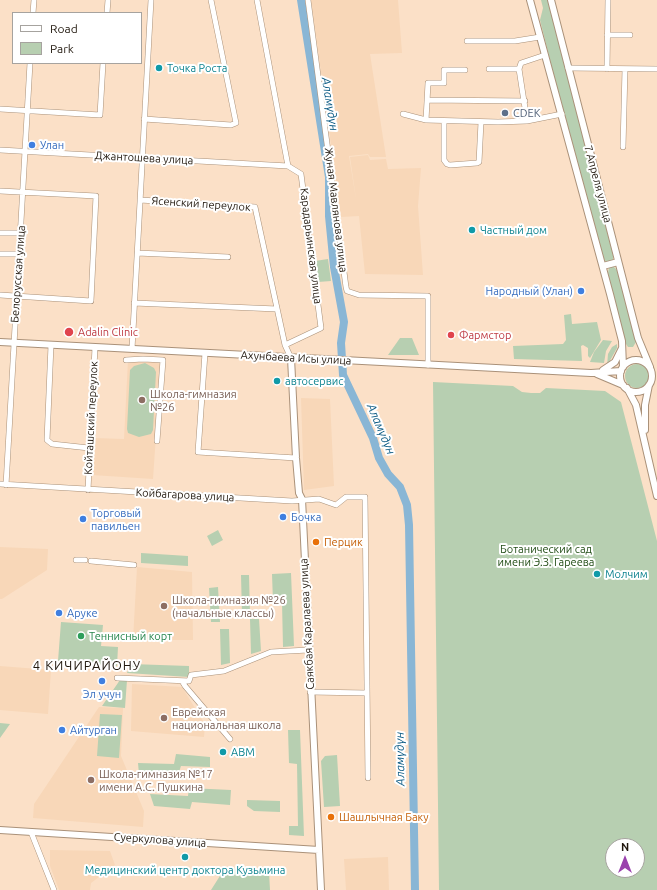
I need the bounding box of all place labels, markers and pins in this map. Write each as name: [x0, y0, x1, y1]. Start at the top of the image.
place label: Точка Роста: [167, 61, 227, 75]
marker: Точка Роста: [154, 63, 164, 73]
place label: CDEK: [513, 106, 540, 120]
marker: CDEK: [500, 108, 510, 118]
place label: Улан: [40, 138, 64, 152]
marker: Улан: [27, 140, 37, 150]
place label: Частный дом: [480, 223, 547, 237]
marker: Частный дом: [467, 225, 477, 235]
place label: Народный (Улан): [486, 284, 573, 298]
marker: Народный (Улан): [576, 286, 586, 296]
place label: Adalin Clinic: [78, 325, 138, 339]
marker: Adalin Clinic: [63, 326, 75, 338]
place label: Фармстор: [459, 328, 511, 342]
marker: Фармстор: [446, 330, 456, 340]
place label: автосервис: [285, 374, 343, 388]
marker: автосервис: [272, 376, 282, 386]
place label: Школа-гимназия №26: [150, 387, 237, 413]
marker: Школа-гимназия №26: [137, 395, 147, 405]
place label: Торговый павильен: [91, 506, 141, 532]
place label: Бочка: [291, 510, 321, 524]
marker: Бочка: [278, 512, 288, 522]
marker: Торговый павильен: [78, 514, 88, 524]
place label: Перцик: [324, 535, 363, 549]
marker: Перцик: [311, 537, 321, 547]
place label: Молчим: [605, 567, 648, 581]
marker: Молчим: [592, 569, 602, 579]
place label: Школа-гимназия №26 (начальные классы): [172, 593, 286, 619]
marker: Школа-гимназия №26 (начальные классы): [159, 601, 169, 611]
place label: Аруке: [67, 606, 97, 620]
marker: Аруке: [54, 608, 64, 618]
place label: Теннисный корт: [89, 629, 172, 643]
marker: Теннисный корт: [76, 631, 86, 641]
marker: Эл учун: [97, 676, 107, 686]
place label: Эл учун: [83, 687, 121, 701]
place label: Еврейская национальная школа: [172, 705, 281, 731]
marker: Еврейская национальная школа: [159, 713, 169, 723]
place label: Айтурган: [70, 723, 117, 737]
marker: Айтурган: [57, 725, 67, 735]
place label: ABM: [231, 745, 255, 759]
marker: ABM: [218, 747, 228, 757]
place label: Школа-гимназия №17 имени А.С. Пушкина: [99, 767, 213, 793]
marker: Школа-гимназия №17 имени А.С. Пушкина: [86, 775, 96, 785]
place label: Шашлычная Баку: [339, 810, 429, 824]
marker: Шашлычная Баку: [326, 812, 336, 822]
marker: Медицинский центр доктора Кузьмина: [180, 852, 190, 862]
place label: Медицинский центр доктора Кузьмина: [85, 863, 285, 877]

